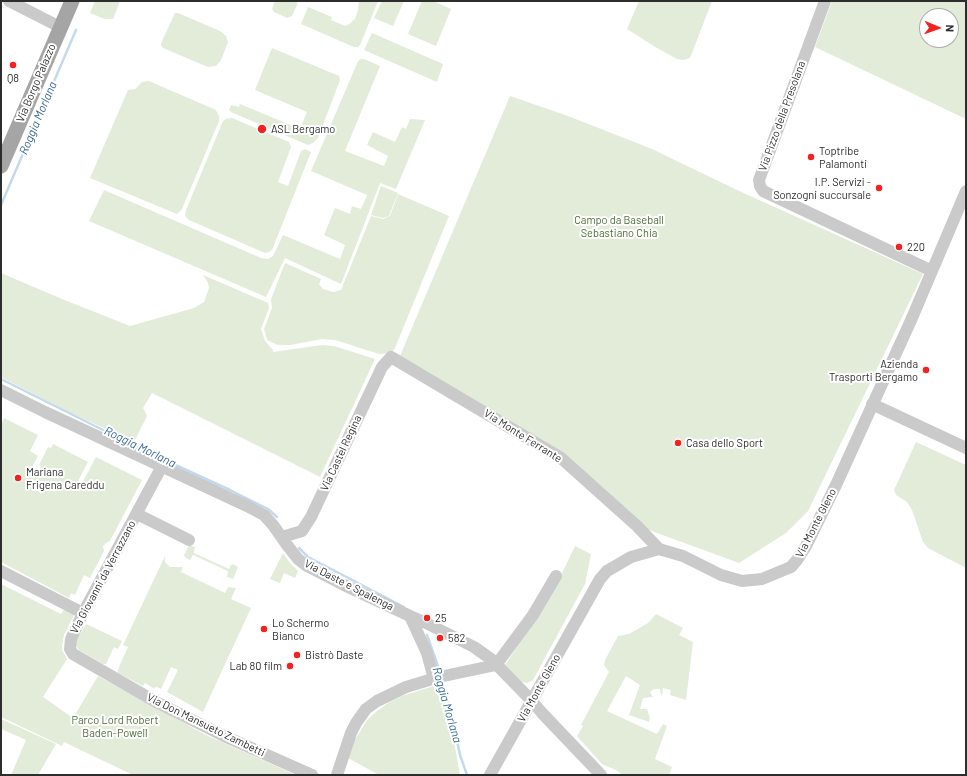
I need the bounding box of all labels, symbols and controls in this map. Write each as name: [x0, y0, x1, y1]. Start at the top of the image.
north arrow: [919, 8, 959, 48]
text: N: [944, 25, 957, 32]
street label: Via Borgo Palazzo: [14, 42, 58, 124]
street label: Via Pizzo della Presolana: [756, 59, 808, 173]
marker: Q8: [8, 60, 18, 70]
place label: Q8: [7, 71, 19, 85]
water label: Roggia Morlana: [16, 79, 60, 157]
place label: ASL Bergamo: [271, 122, 335, 136]
marker: ASL Bergamo: [256, 123, 268, 135]
place label: Toptribe Palamonti: [819, 144, 867, 170]
marker: Toptribe Palamonti: [806, 152, 816, 162]
place label: I.P. Servizi - Sonzogni succursale: [773, 175, 871, 201]
marker: I.P. Servizi - Sonzogni succursale: [874, 183, 884, 193]
park label: Campo da Baseball Sebastiano Chia: [574, 213, 664, 239]
place label: 220: [907, 240, 925, 254]
marker: 220: [894, 242, 904, 252]
place label: Azienda Trasporti Bergamo: [829, 357, 918, 383]
marker: Azienda Trasporti Bergamo: [921, 365, 931, 375]
street label: Via Monte Ferrante: [481, 407, 565, 465]
street label: Via Castel Regina: [318, 413, 364, 493]
water label: Roggia Morlana: [102, 423, 178, 471]
place label: Casa dello Sport: [686, 436, 763, 450]
marker: Casa dello Sport: [673, 438, 683, 448]
place label: Mariana Frigena Careddu: [26, 465, 104, 491]
marker: Mariana Frigena Careddu: [13, 473, 23, 483]
street label: Via Monte Gleno: [793, 486, 839, 560]
street label: Via Giovanni da Verrazzano: [67, 518, 139, 636]
street label: Via Daste e Spalenga: [302, 557, 396, 613]
place label: 25: [435, 611, 447, 625]
marker: 25: [422, 613, 432, 623]
place label: Lo Schermo Bianco: [272, 616, 329, 642]
marker: Lo Schermo Bianco: [259, 624, 269, 634]
place label: 582: [448, 631, 465, 645]
marker: 582: [435, 633, 445, 643]
place label: Bistrò Daste: [305, 648, 363, 662]
marker: Bistrò Daste: [292, 650, 302, 660]
street label: Via Monte Gleno: [515, 652, 563, 724]
place label: Lab 80 film: [229, 659, 282, 673]
marker: Lab 80 film: [285, 661, 295, 671]
water label: Roggia Morlana: [429, 665, 465, 745]
street label: Via Don Mansueto Zambetti: [145, 691, 267, 759]
park label: Parco Lord Robert Baden-Powell: [72, 713, 158, 739]

